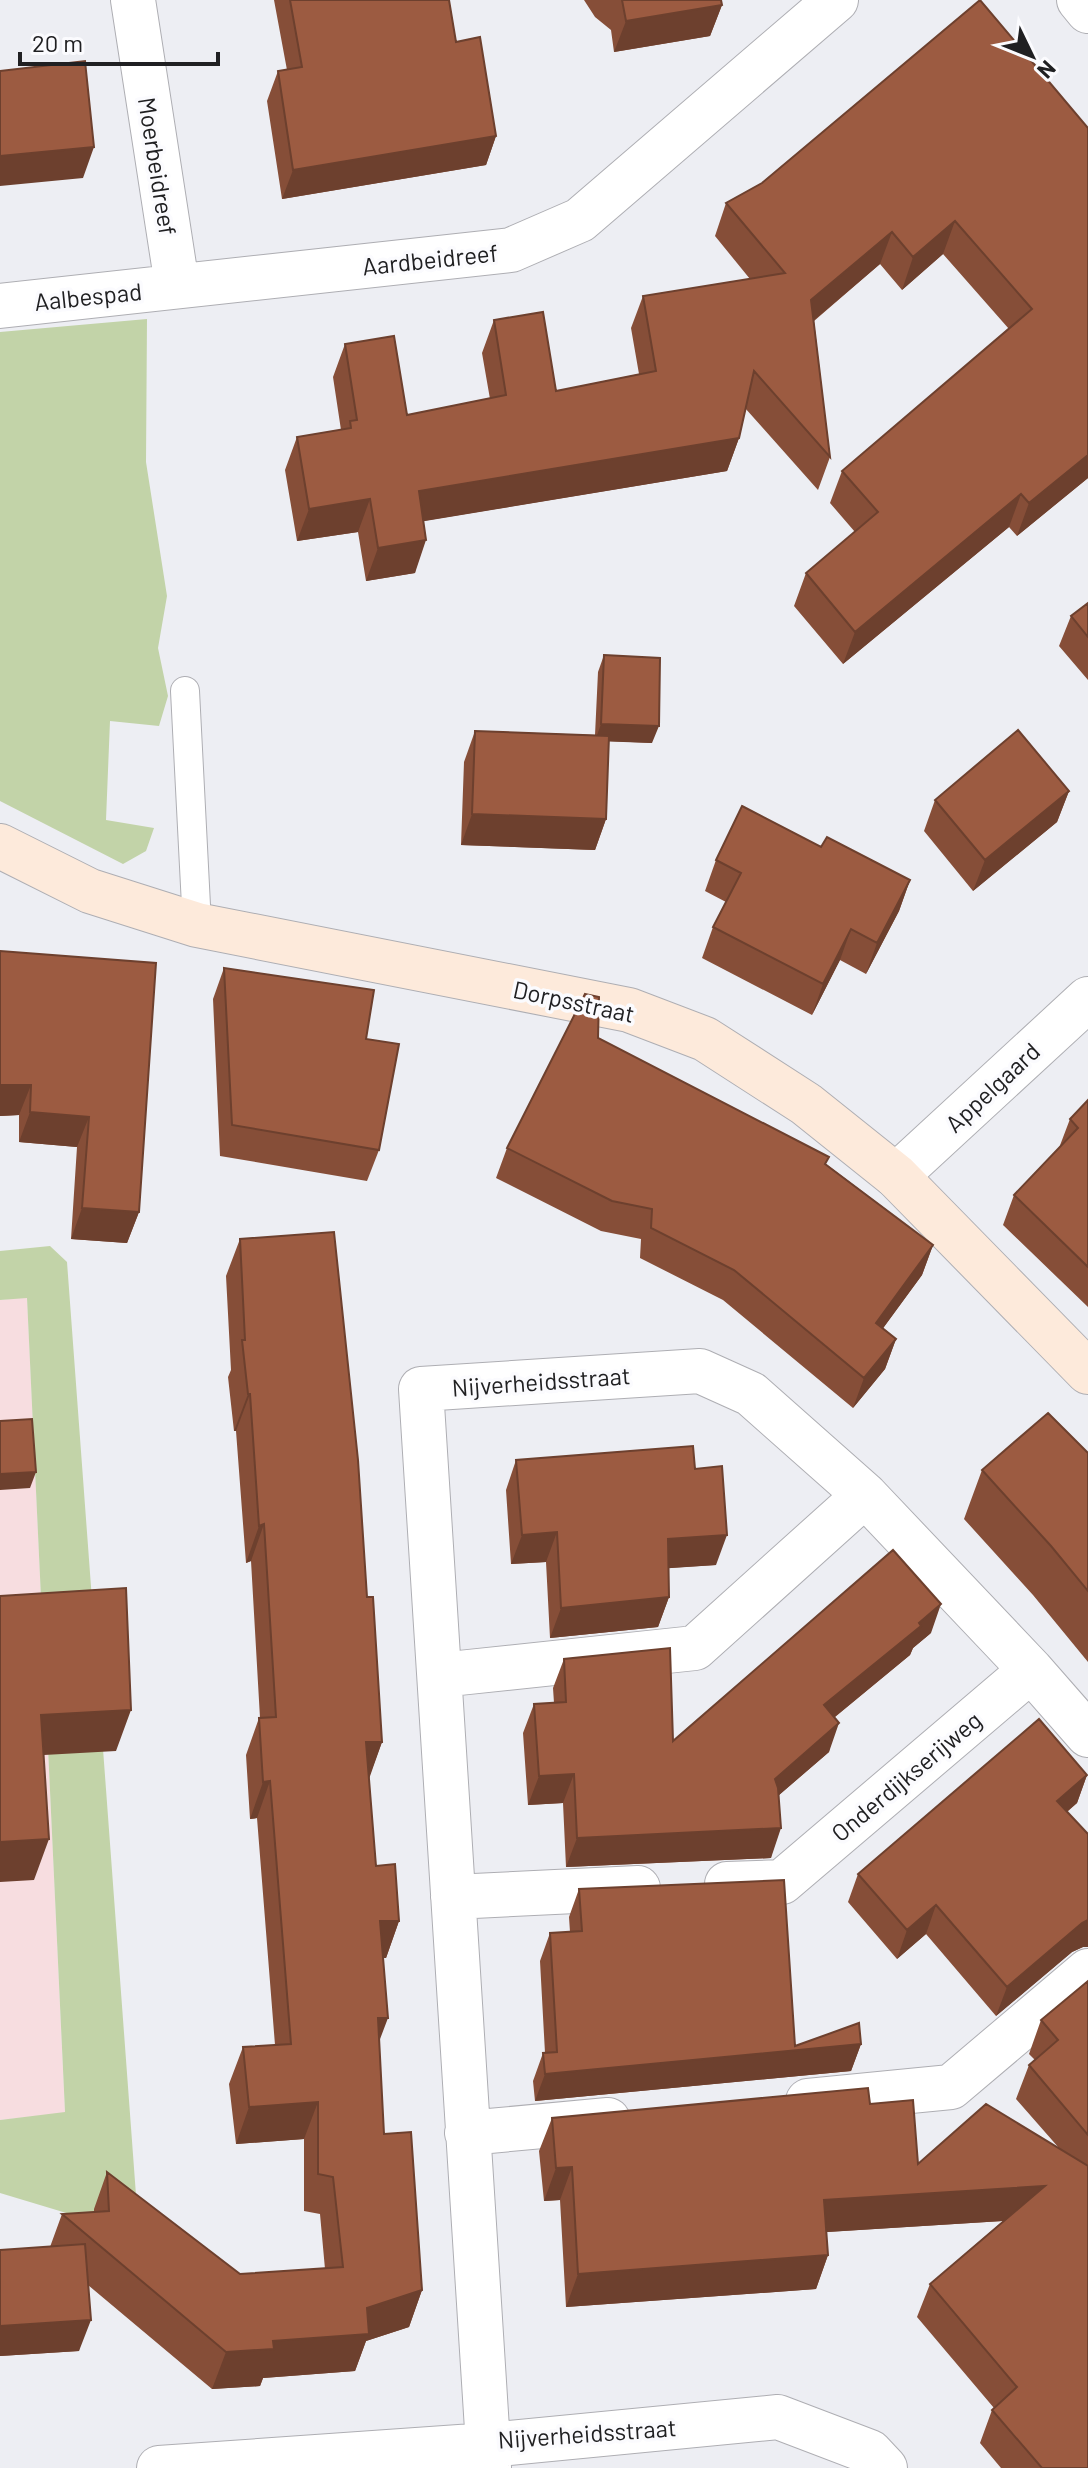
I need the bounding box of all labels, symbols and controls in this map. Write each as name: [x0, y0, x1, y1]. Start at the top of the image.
scale bar: [20, 16, 218, 66]
north arrow: [992, 16, 1072, 96]
text: 20 m: [32, 28, 83, 57]
text: N: [1033, 56, 1062, 85]
street label: Moerbeidreef: [133, 95, 183, 237]
street label: Aardbeidreef: [361, 237, 499, 281]
street label: Aalbespad: [33, 276, 143, 316]
street label: Dorpsstraat: [511, 974, 637, 1028]
street label: Appelgaard: [939, 1036, 1045, 1138]
street label: Nijverheidsstraat: [451, 1360, 631, 1402]
street label: Onderdijkserijweg: [825, 1705, 987, 1847]
street label: Nijverheidsstraat: [497, 2412, 677, 2454]

